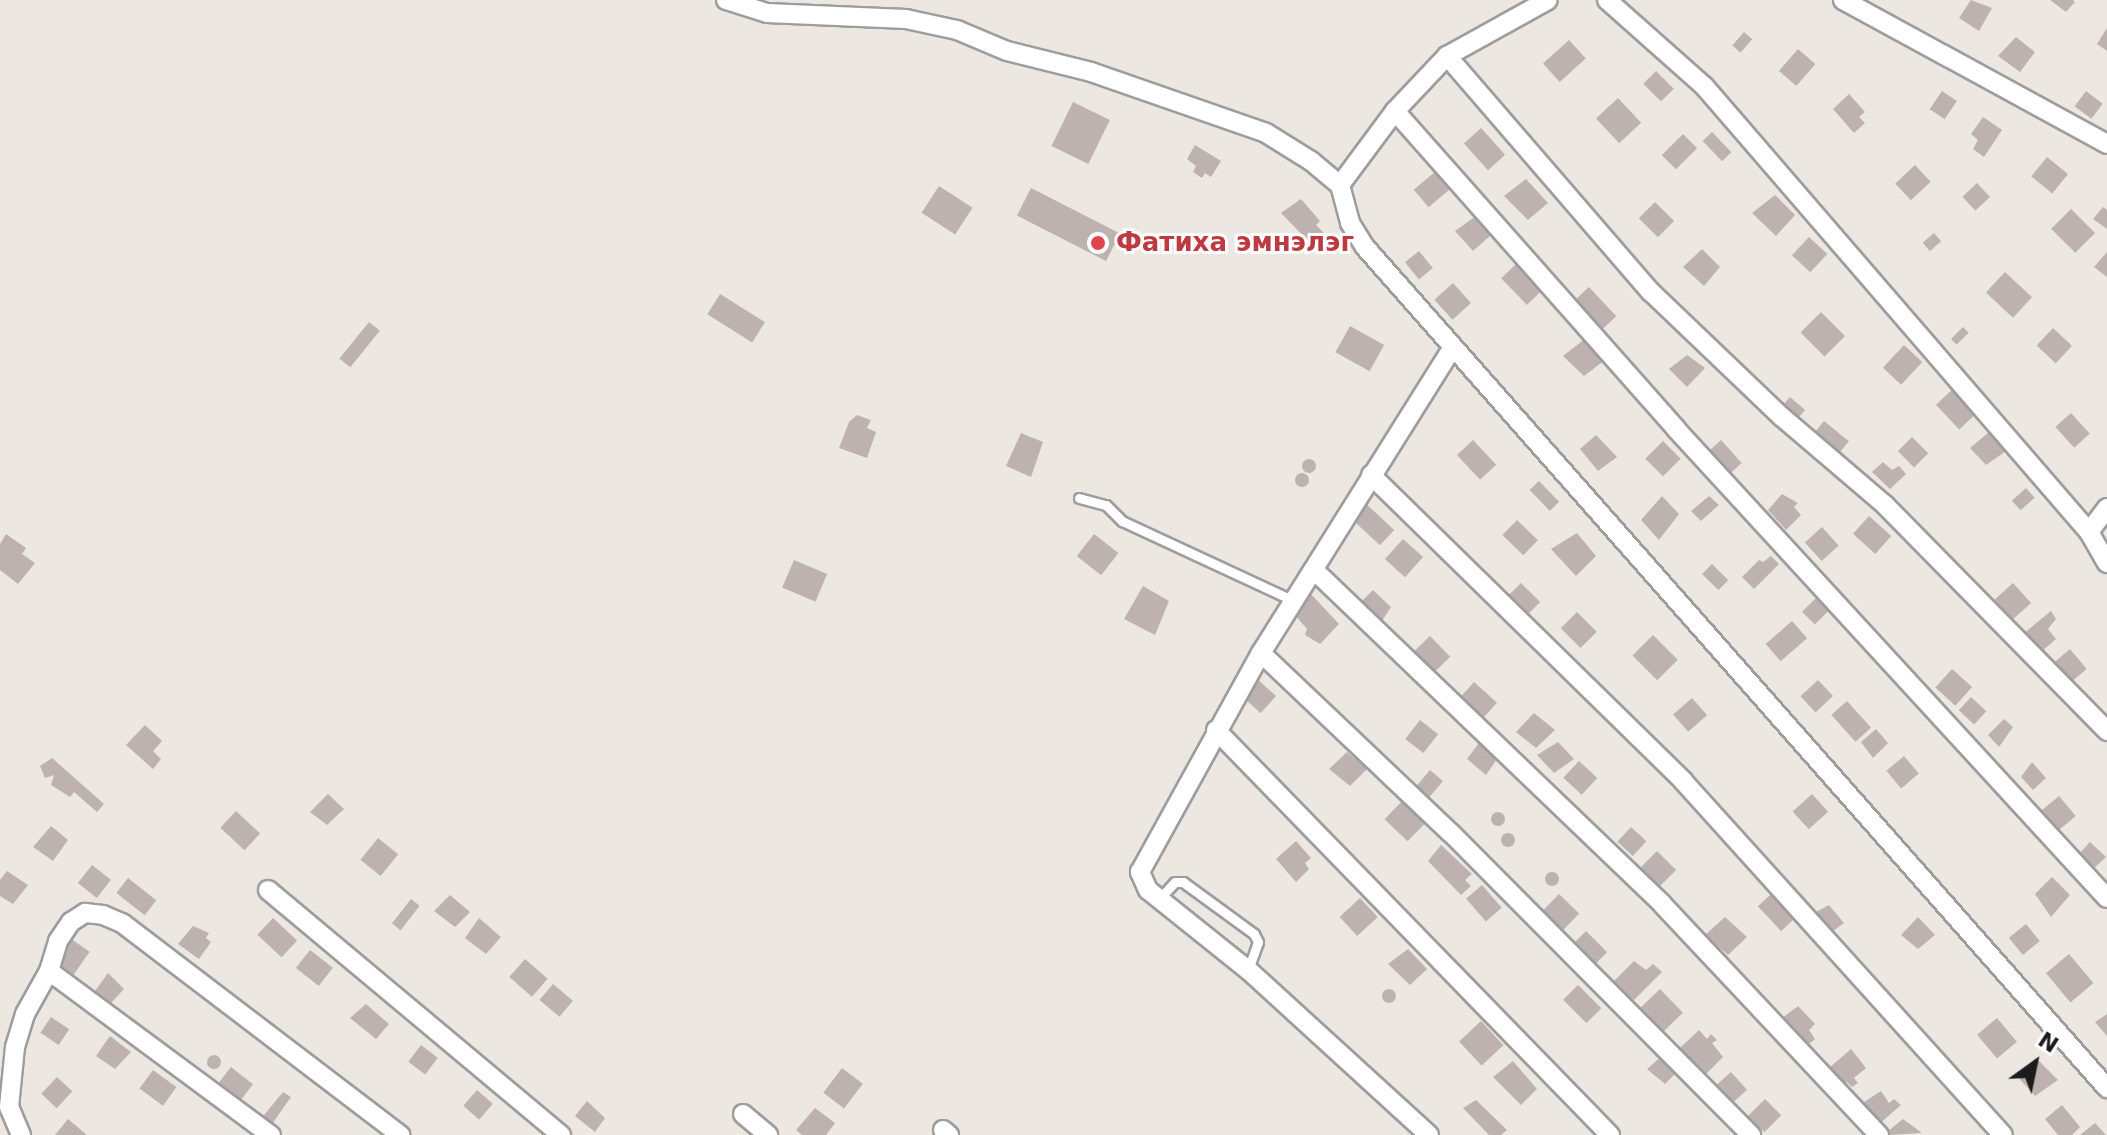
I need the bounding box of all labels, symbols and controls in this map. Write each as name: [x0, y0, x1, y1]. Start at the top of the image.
place label: Фатиха эмнэлэг: [1116, 227, 1354, 259]
marker: Фатиха эмнэлэг: [1087, 232, 1109, 254]
north arrow: [1995, 1023, 2075, 1103]
text: N: [2034, 1027, 2063, 1058]

